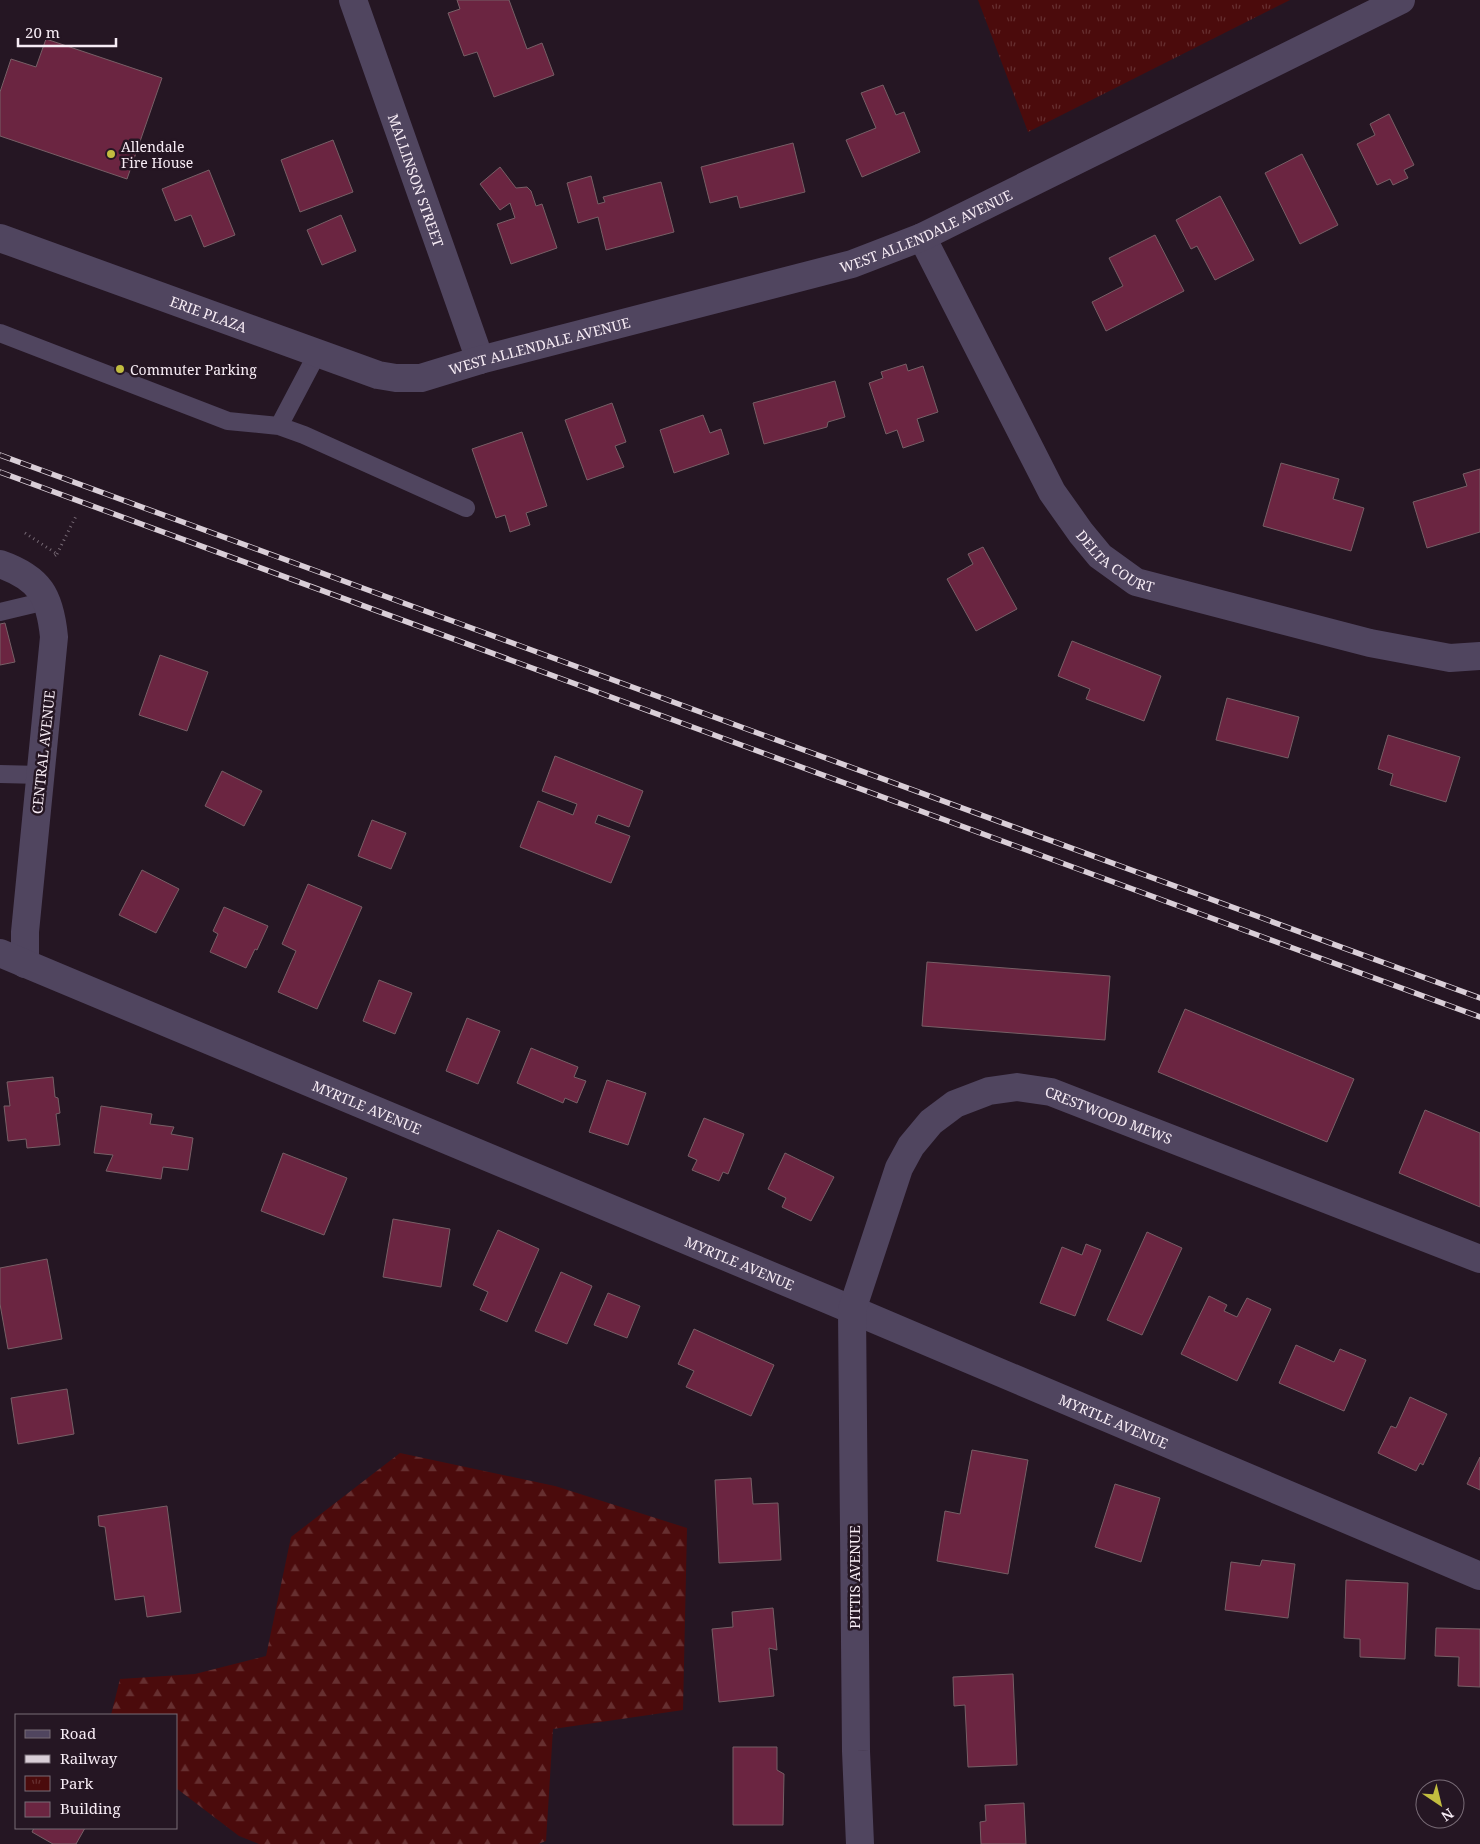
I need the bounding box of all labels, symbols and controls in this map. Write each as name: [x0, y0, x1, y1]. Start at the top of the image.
scale bar: [18, 15, 115, 47]
text: 20 m: [25, 22, 60, 42]
street label: MALLINSON STREET: [384, 111, 449, 250]
place label: Allendale Fire House: [121, 137, 193, 172]
marker: Allendale Fire House: [105, 148, 117, 160]
street label: WEST ALLENDALE AVENUE: [837, 184, 1015, 276]
street label: ERIE PLAZA: [168, 291, 250, 336]
street label: WEST ALLENDALE AVENUE: [446, 312, 632, 379]
place label: Commuter Parking: [130, 360, 257, 379]
marker: Commuter Parking: [114, 363, 126, 375]
street label: DELTA COURT: [1073, 526, 1157, 596]
street label: CENTRAL AVENUE: [27, 689, 59, 815]
street label: MYRTLE AVENUE: [310, 1075, 425, 1138]
street label: CRESTWOOD MEWS: [1044, 1082, 1175, 1148]
street label: MYRTLE AVENUE: [682, 1231, 798, 1294]
street label: MYRTLE AVENUE: [1056, 1389, 1172, 1452]
street label: PITTIS AVENUE: [845, 1525, 864, 1629]
legend: [15, 1714, 178, 1829]
text: Road: [60, 1723, 96, 1743]
text: Railway: [60, 1748, 118, 1768]
text: Park: [60, 1773, 94, 1793]
north arrow: [1415, 1779, 1465, 1829]
text: Building: [60, 1798, 121, 1818]
text: N: [1438, 1804, 1458, 1826]

